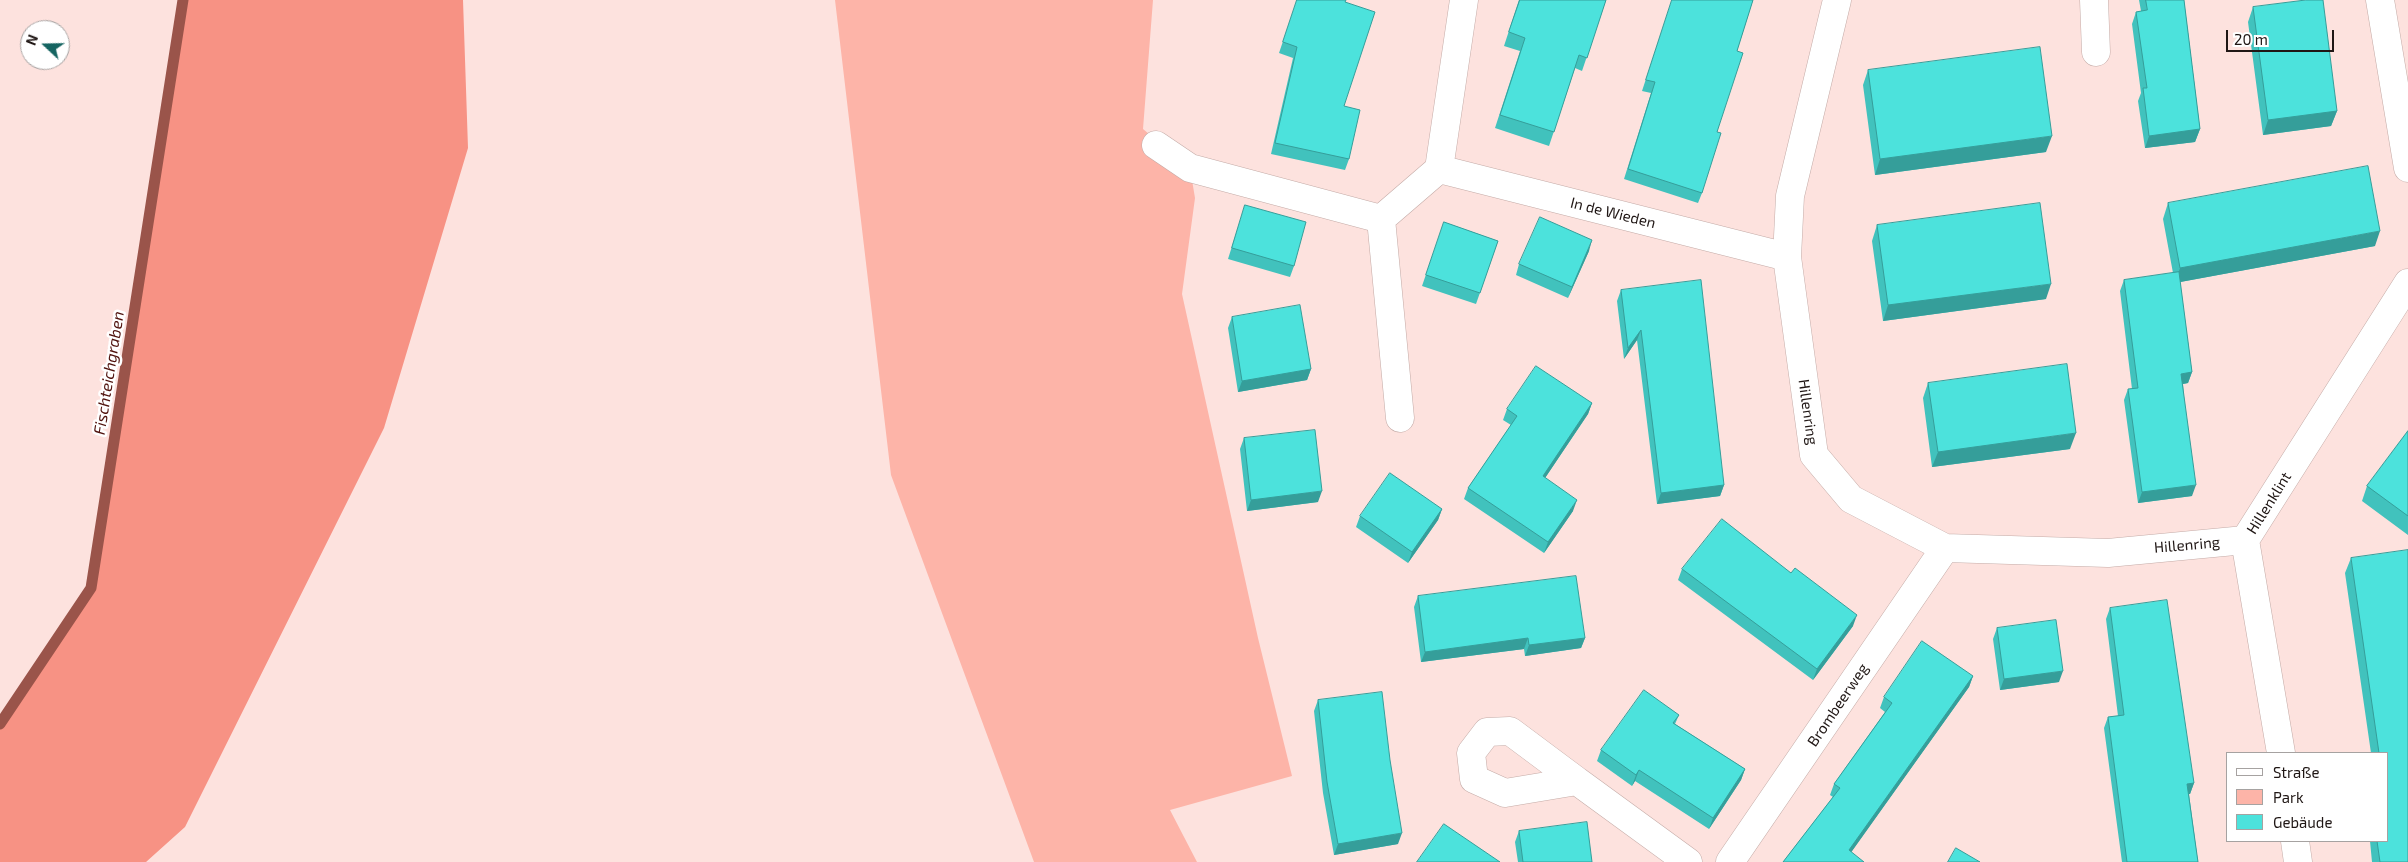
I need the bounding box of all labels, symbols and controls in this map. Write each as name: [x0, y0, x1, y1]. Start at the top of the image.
north arrow: [20, 20, 70, 70]
scale bar: [2228, 20, 2336, 52]
text: 20 m: [2234, 30, 2268, 48]
text: N: [22, 32, 41, 48]
street label: In de Wieden: [1568, 194, 1658, 232]
water label: Fischteichgraben: [90, 310, 128, 436]
street label: Hillenring: [1794, 378, 1822, 446]
street label: Hillenklint: [2243, 469, 2295, 537]
street label: Hillenring: [2153, 533, 2221, 557]
street label: Brombeerweg: [1804, 660, 1872, 750]
legend: [2226, 752, 2388, 842]
text: Straße: [2273, 763, 2319, 781]
text: Park: [2273, 788, 2304, 806]
text: Gebäude: [2273, 813, 2332, 831]

